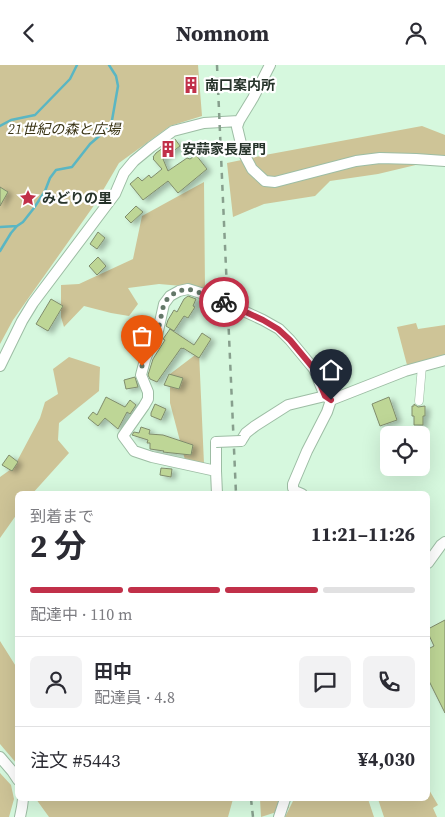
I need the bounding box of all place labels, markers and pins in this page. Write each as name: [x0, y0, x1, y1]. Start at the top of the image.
building icon: 南口案内所: [181, 75, 201, 95]
place label: 南口案内所: [205, 75, 275, 95]
building icon: 安蒜家長屋門: [158, 139, 178, 159]
place label: 安蒜家長屋門: [182, 139, 266, 159]
place icon: みどりの里: [18, 188, 38, 208]
place label: みどりの里: [42, 188, 112, 208]
pin: [121, 315, 163, 366]
pin: [310, 349, 352, 400]

